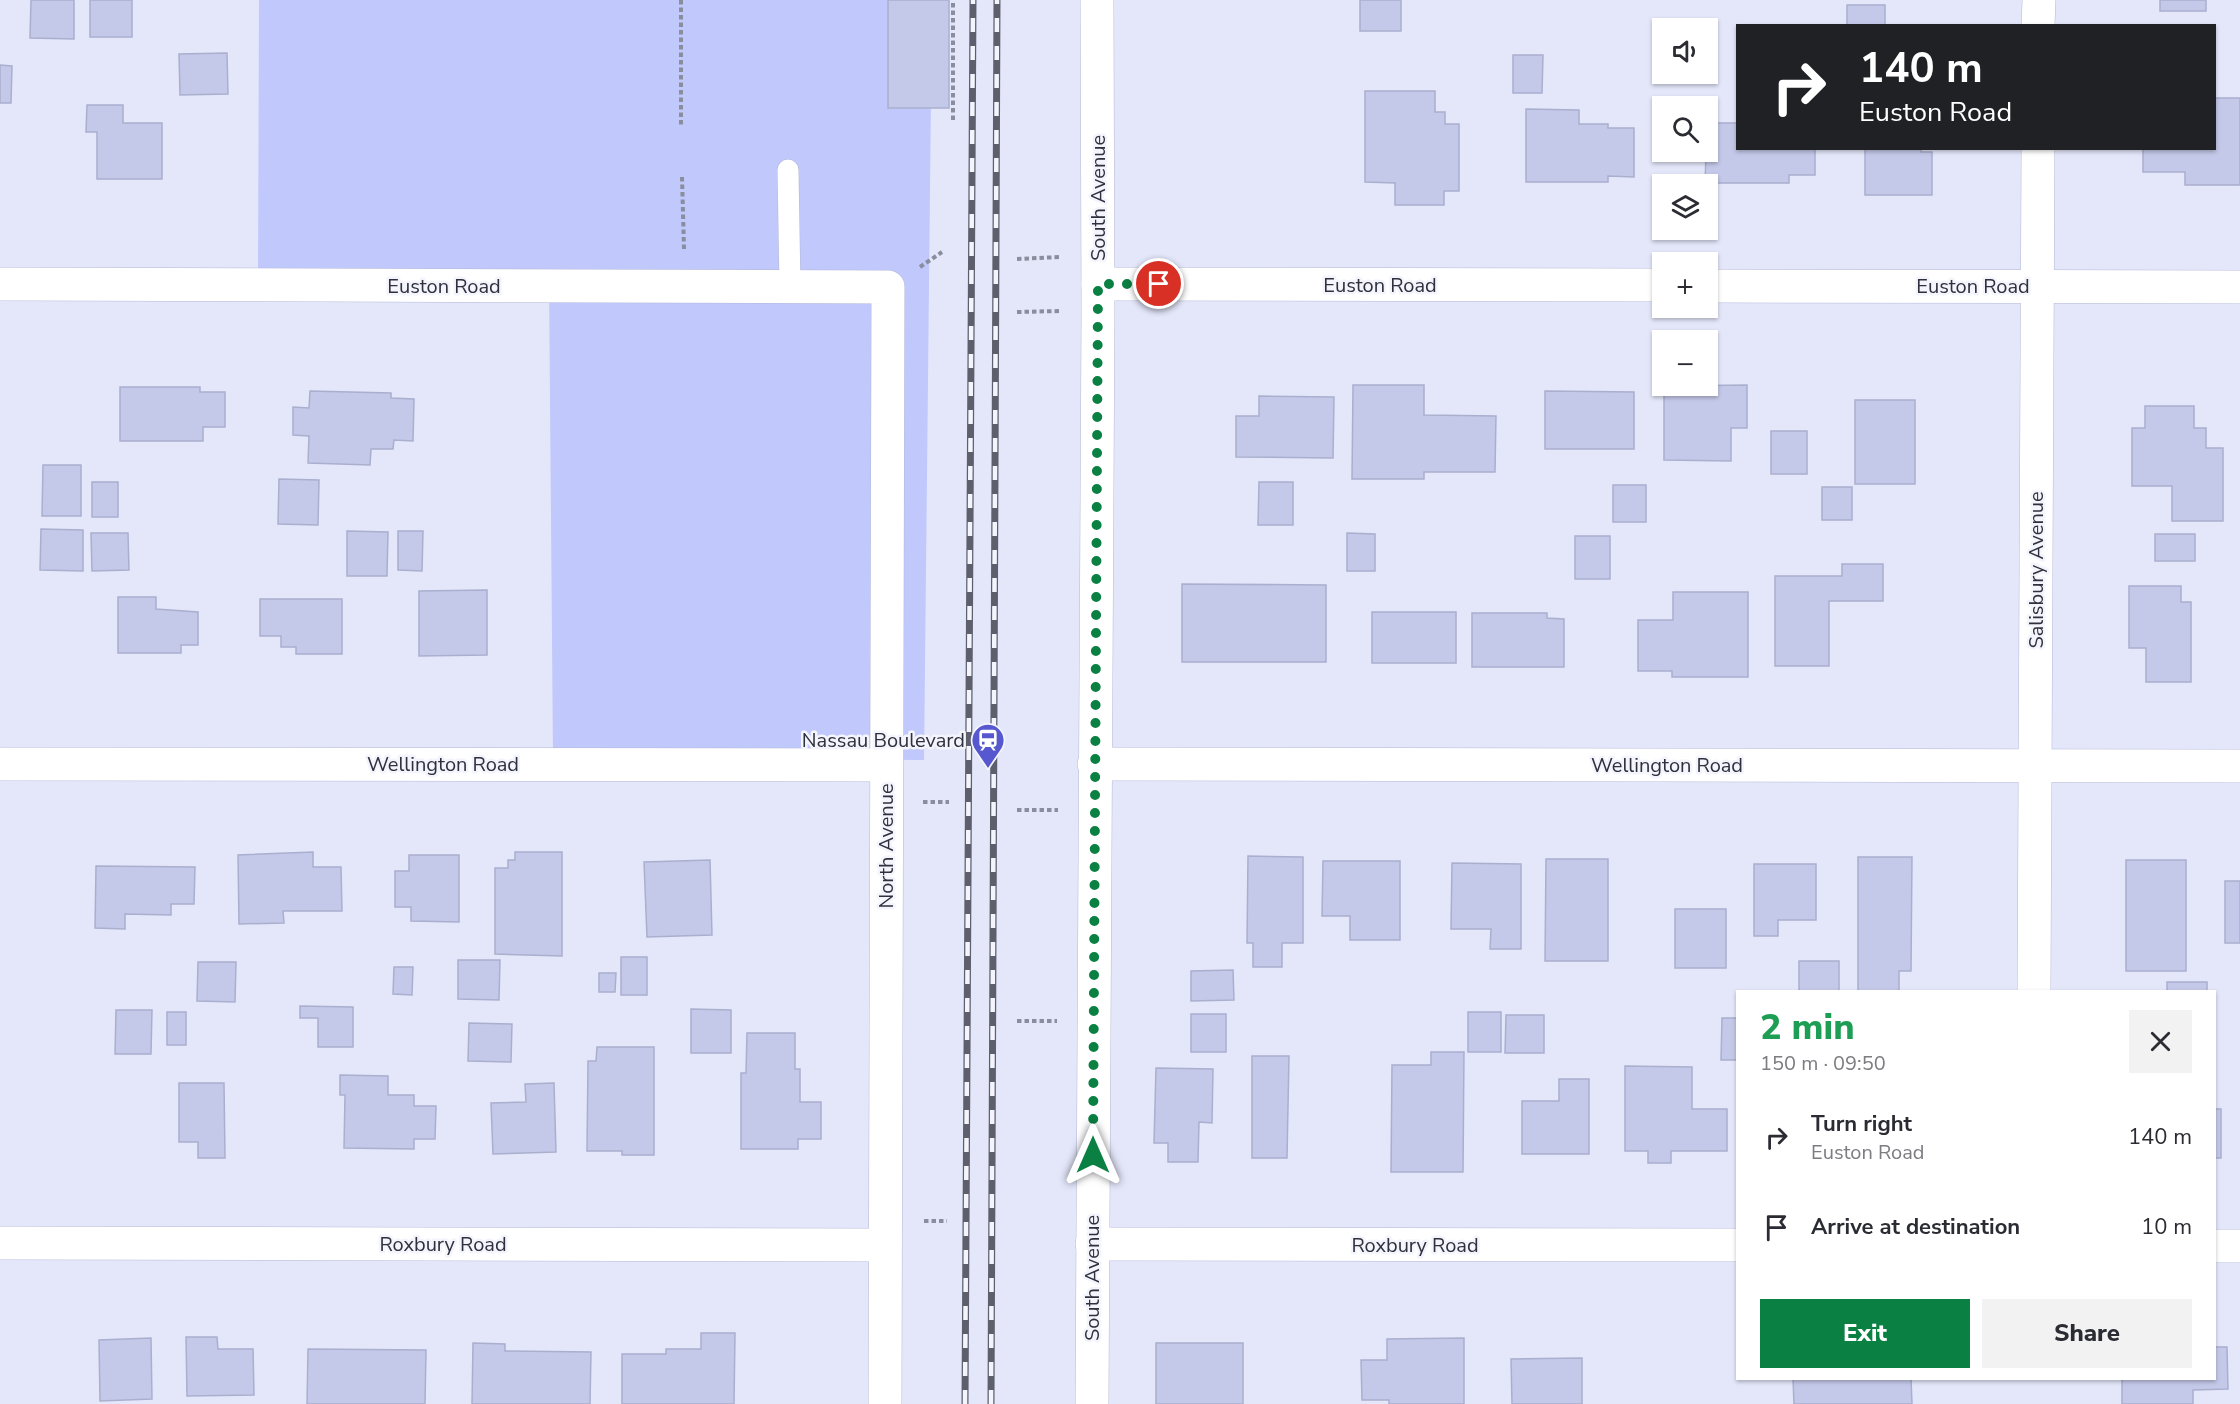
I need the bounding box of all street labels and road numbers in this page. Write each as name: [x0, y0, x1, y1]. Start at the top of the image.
street label: South Avenue: [1085, 135, 1112, 261]
street label: Euston Road: [1323, 272, 1437, 299]
street label: Euston Road: [387, 273, 501, 300]
street label: Euston Road: [1916, 273, 2030, 300]
street label: Salisbury Avenue: [2023, 491, 2050, 649]
street label: Wellington Road: [367, 751, 519, 778]
street label: Wellington Road: [1591, 752, 1743, 779]
street label: North Avenue: [873, 783, 900, 909]
street label: South Avenue: [1079, 1215, 1106, 1341]
street label: Roxbury Road: [379, 1231, 507, 1258]
street label: Roxbury Road: [1351, 1232, 1479, 1259]

